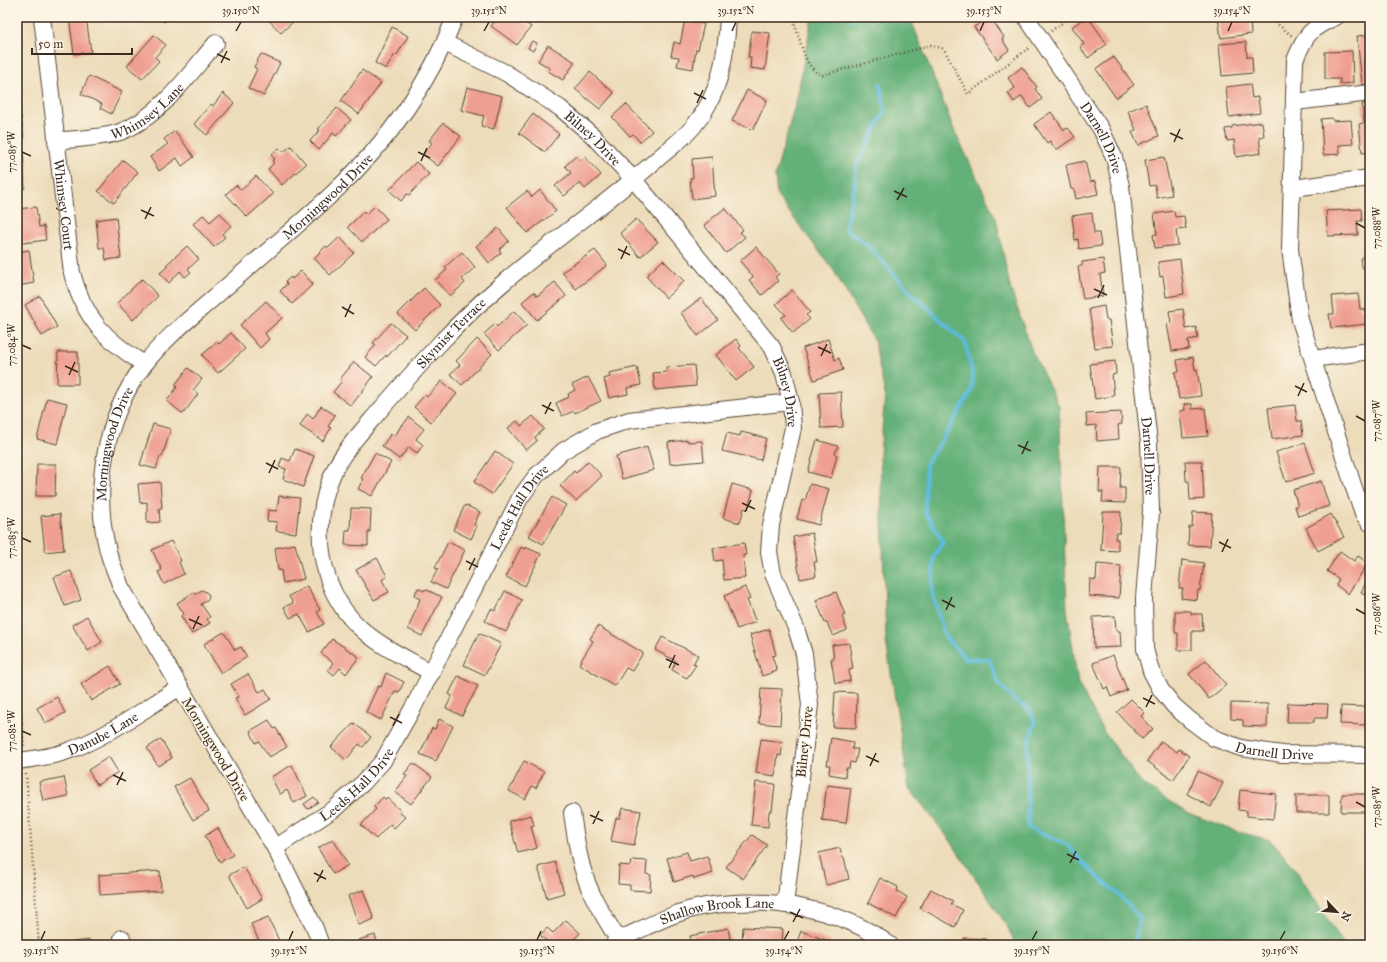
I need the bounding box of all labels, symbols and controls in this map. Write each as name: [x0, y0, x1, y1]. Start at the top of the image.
text: 39.150°N: [222, 5, 260, 17]
text: 39.151°N: [471, 5, 508, 17]
text: 39.152°N: [717, 5, 755, 17]
text: 39.153°N: [966, 5, 1003, 17]
text: 39.154°N: [1213, 5, 1251, 17]
scale bar: [32, 30, 132, 56]
text: 50 m: [38, 37, 63, 51]
street label: Whimsey Lane: [109, 79, 188, 143]
street label: Darnell Drive: [1076, 99, 1126, 175]
street label: Bilney Drive: [561, 107, 624, 170]
text: 77.085°W: [6, 131, 18, 173]
street label: Morningwood Drive: [279, 150, 377, 243]
street label: Whimsey Court: [50, 158, 77, 251]
text: 77.088°W: [1371, 206, 1383, 249]
street label: Skymist Terrace: [413, 294, 490, 372]
text: 77.084°W: [6, 323, 18, 366]
street label: Bilney Drive: [769, 354, 801, 428]
street label: Morningwood Drive: [93, 384, 137, 502]
text: 77.087°W: [1371, 399, 1383, 442]
street label: Darnell Drive: [1137, 416, 1159, 496]
street label: Leeds Hall Drive: [487, 461, 552, 553]
text: 77.083°W: [6, 517, 18, 558]
text: 77.086°W: [1371, 592, 1383, 635]
street label: Morningwood Drive: [178, 694, 253, 804]
street label: Bilney Drive: [792, 705, 817, 779]
street label: Danube Lane: [65, 708, 142, 759]
text: 77.082°W: [6, 710, 18, 752]
street label: Darnell Drive: [1233, 739, 1314, 763]
street label: Leeds Hall Drive: [316, 745, 398, 825]
text: 77.085°W: [1371, 786, 1383, 828]
north arrow: [1317, 892, 1357, 932]
street label: Shallow Brook Lane: [657, 895, 775, 929]
text: N: [1337, 909, 1353, 924]
text: 39.151°N: [23, 945, 60, 957]
text: 39.152°N: [270, 945, 308, 957]
text: 39.153°N: [519, 945, 556, 957]
text: 39.154°N: [765, 945, 803, 957]
text: 39.155°N: [1014, 945, 1051, 957]
text: 39.156°N: [1261, 945, 1299, 957]

